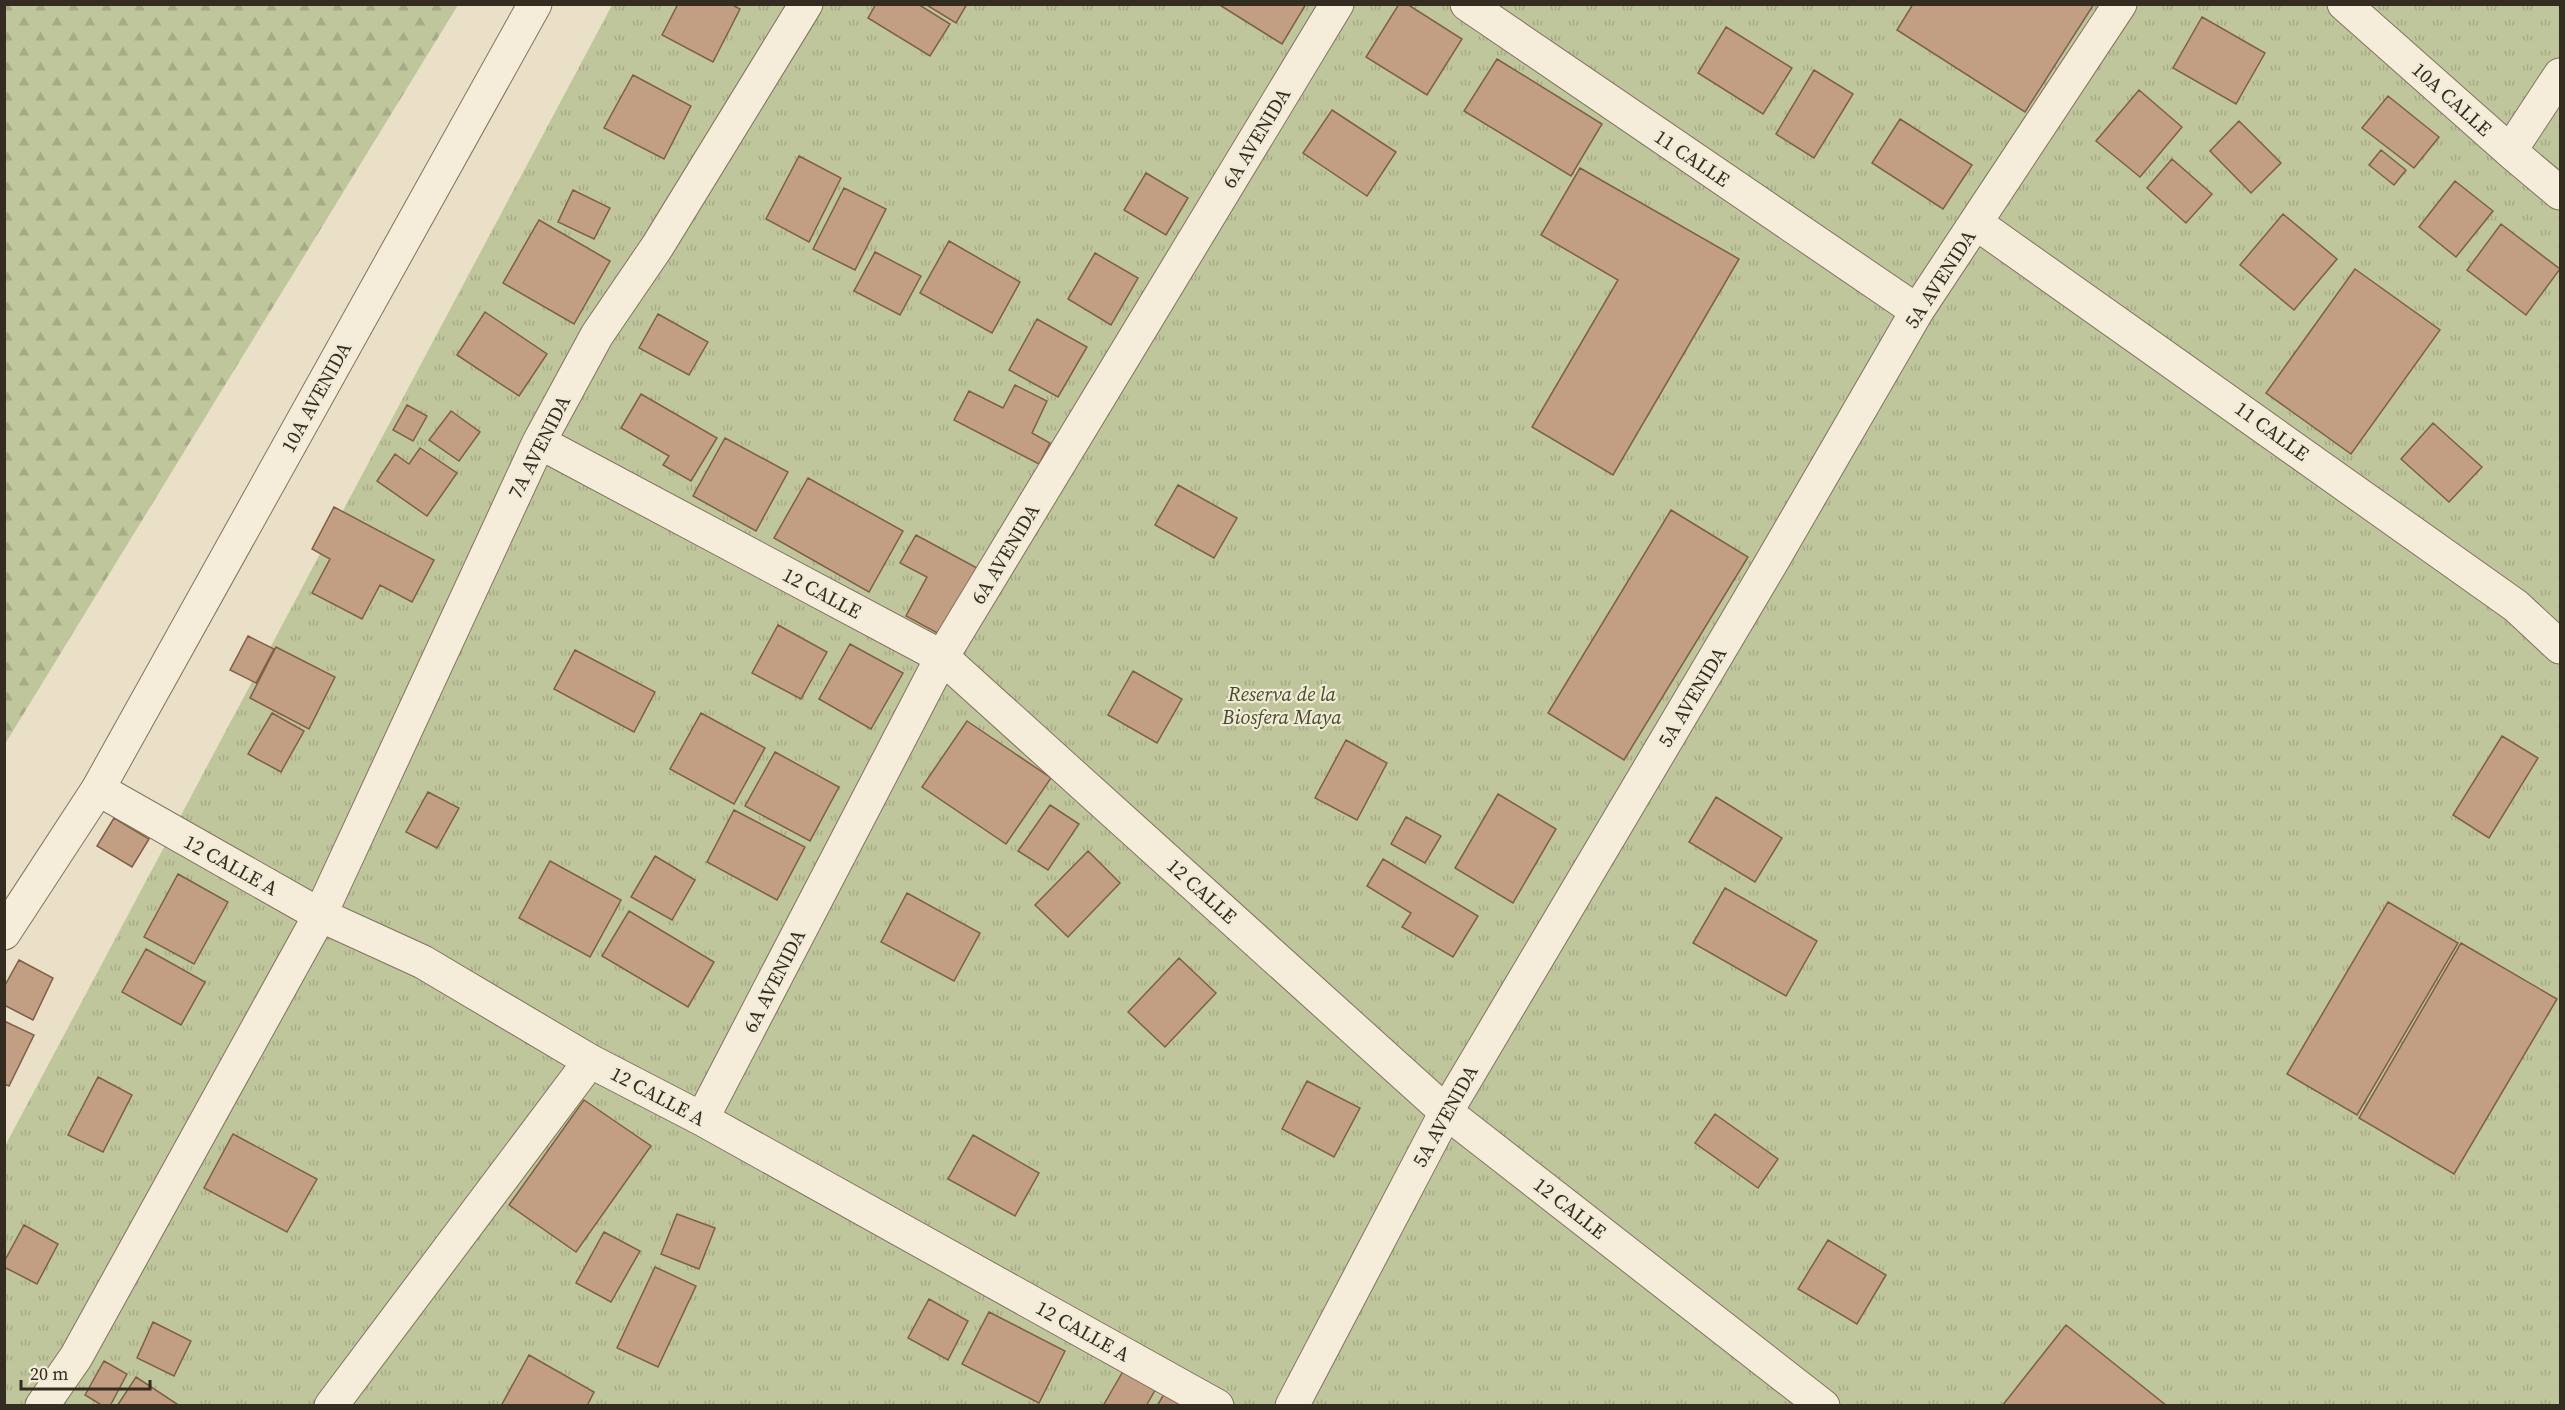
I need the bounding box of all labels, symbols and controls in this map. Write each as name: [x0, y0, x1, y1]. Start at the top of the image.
street label: 10A CALLE: [2406, 56, 2498, 142]
street label: 6A AVENIDA: [1215, 82, 1297, 193]
street label: 11 CALLE: [1649, 122, 1735, 194]
street label: 5A AVENIDA: [1898, 224, 1983, 334]
street label: 10A AVENIDA: [274, 336, 358, 457]
street label: 7A AVENIDA: [501, 390, 577, 504]
street label: 11 CALLE: [2229, 395, 2315, 467]
street label: 6A AVENIDA: [964, 498, 1046, 609]
street label: 12 CALLE: [778, 561, 866, 625]
street label: 5A AVENIDA: [1651, 641, 1733, 752]
park label: Reserva de la Biosfera Maya: [1221, 680, 1342, 731]
street label: 12 CALLE A: [179, 828, 284, 903]
street label: 12 CALLE: [1161, 852, 1243, 930]
street label: 6A AVENIDA: [736, 924, 812, 1038]
street label: 12 CALLE A: [606, 1059, 711, 1133]
street label: 5A AVENIDA: [1405, 1059, 1485, 1172]
street label: 12 CALLE: [1528, 1171, 1612, 1245]
street label: 12 CALLE A: [1031, 1294, 1136, 1369]
scale bar: [21, 1353, 150, 1391]
text: 20 m: [30, 1361, 68, 1386]

